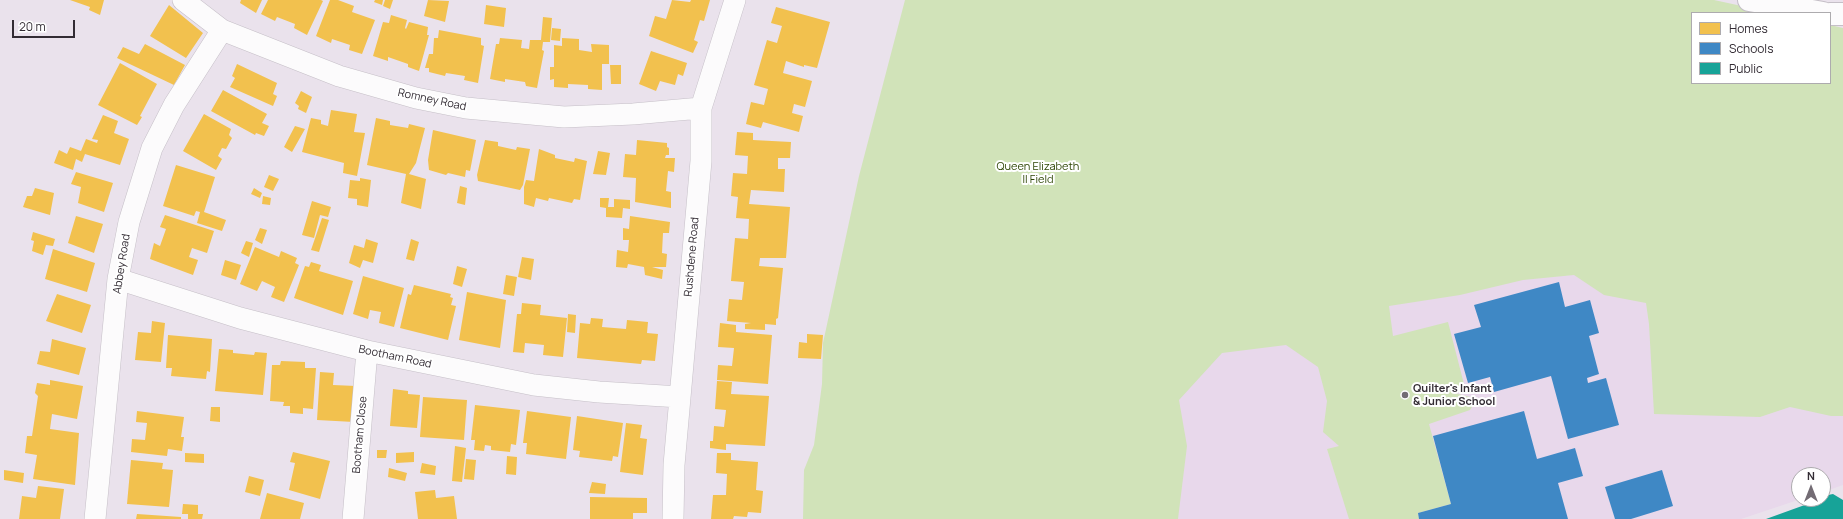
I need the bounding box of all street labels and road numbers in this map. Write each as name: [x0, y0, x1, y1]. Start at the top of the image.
street label: Romney Road: [397, 86, 467, 114]
street label: Rushdene Road: [682, 217, 702, 297]
street label: Abbey Road: [111, 233, 133, 295]
street label: Bootham Road: [357, 343, 433, 371]
street label: Bootham Close: [350, 396, 370, 474]

